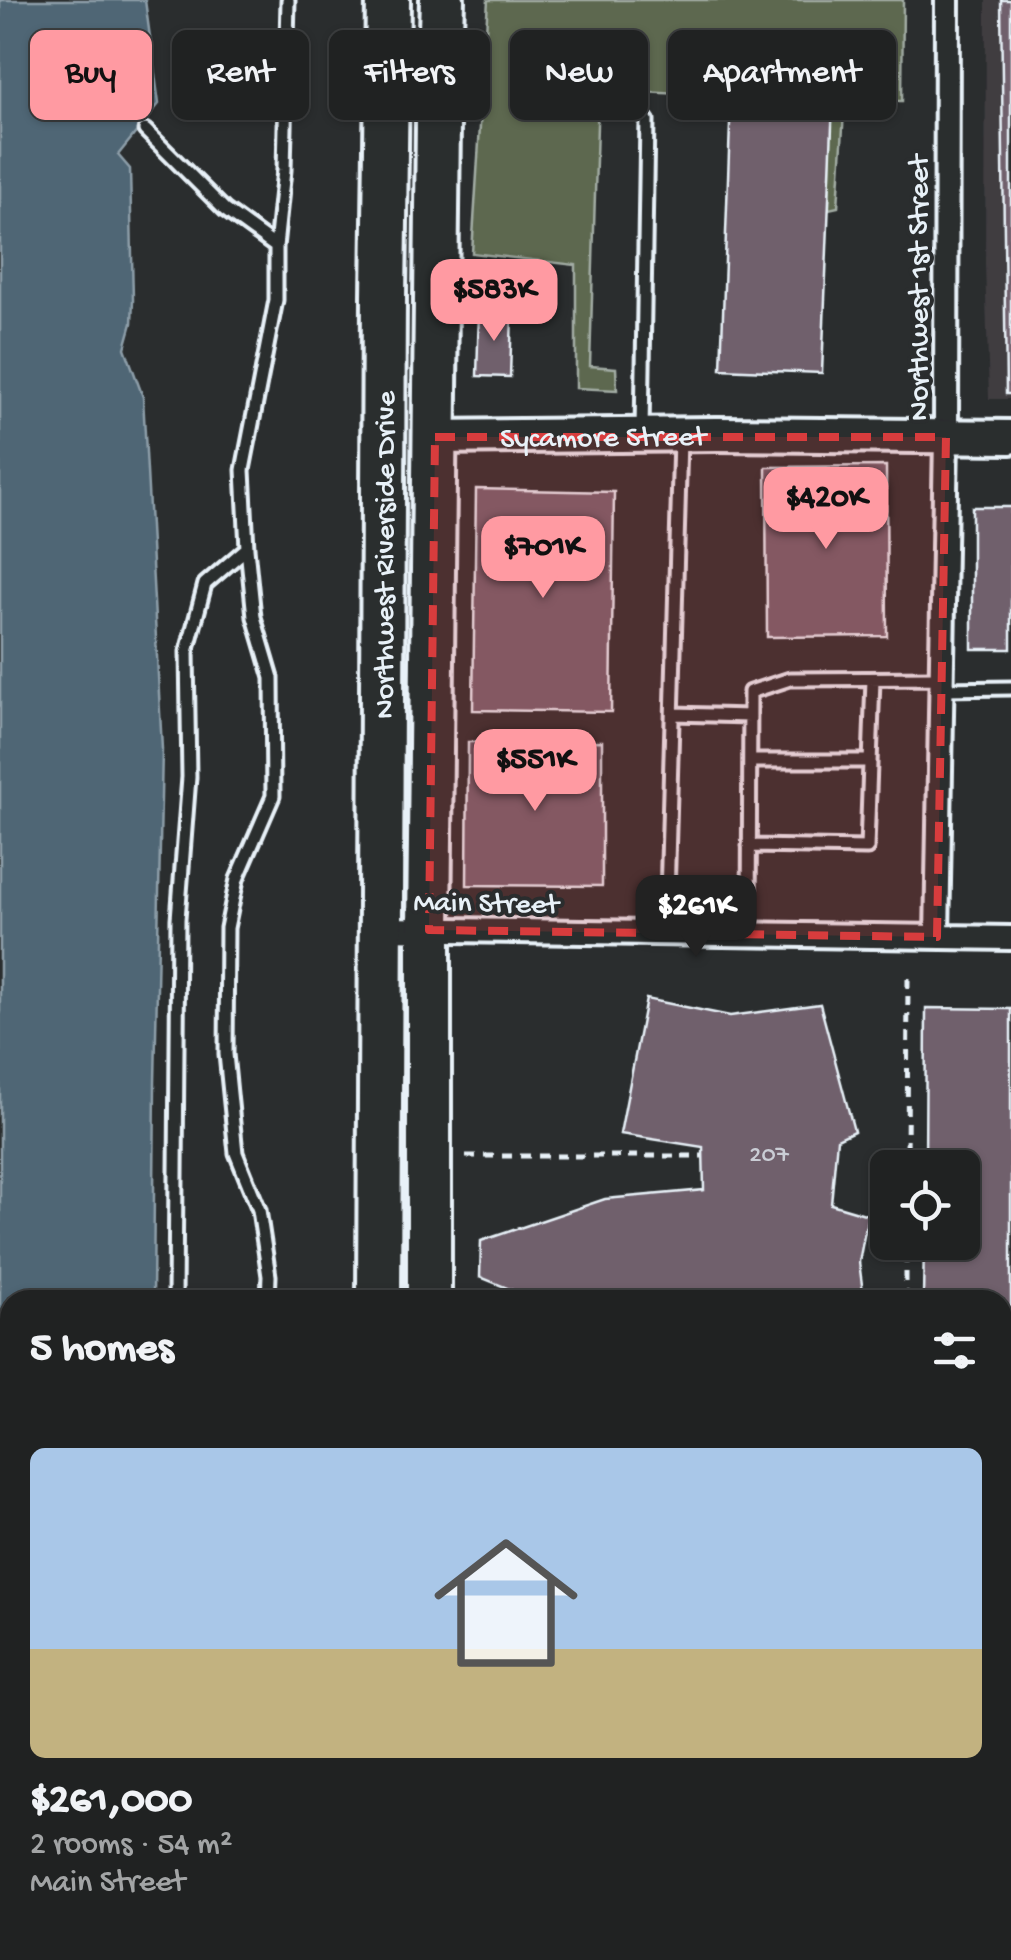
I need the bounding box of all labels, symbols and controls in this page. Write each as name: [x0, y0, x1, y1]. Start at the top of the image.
chip: Buy: [30, 30, 152, 120]
chip: Rent: [172, 30, 309, 120]
chip: Filters: [329, 30, 490, 120]
chip: New: [510, 30, 648, 120]
chip: Apartment: [668, 30, 896, 120]
street label: Northwest 1st Street: [904, 152, 939, 421]
pin: $583K: [424, 259, 564, 344]
text: $583K: [453, 272, 535, 310]
street label: Northwest Riverside Drive: [369, 390, 406, 719]
street label: Sycamore Street: [500, 421, 709, 458]
pin: $420K: [756, 467, 896, 552]
text: $420K: [786, 480, 867, 518]
pin: $701K: [473, 516, 613, 601]
text: $701K: [503, 529, 583, 567]
pin: $551K: [465, 729, 605, 814]
text: $551K: [496, 742, 574, 780]
pin: $261K: [626, 875, 766, 960]
street label: Main Street: [413, 887, 562, 924]
text: $261K: [658, 888, 734, 926]
house number: 207: [749, 1142, 790, 1171]
map controls: [870, 1150, 980, 1260]
button: locate: [870, 1150, 980, 1260]
icon: filters: [927, 1323, 982, 1378]
text: 5 homes: [30, 1326, 173, 1375]
icon: home: [416, 1513, 596, 1693]
text: $261,000: [30, 1778, 192, 1827]
text: 2 rooms · 54 m²: [30, 1827, 232, 1865]
text: Main Street: [30, 1865, 185, 1903]

